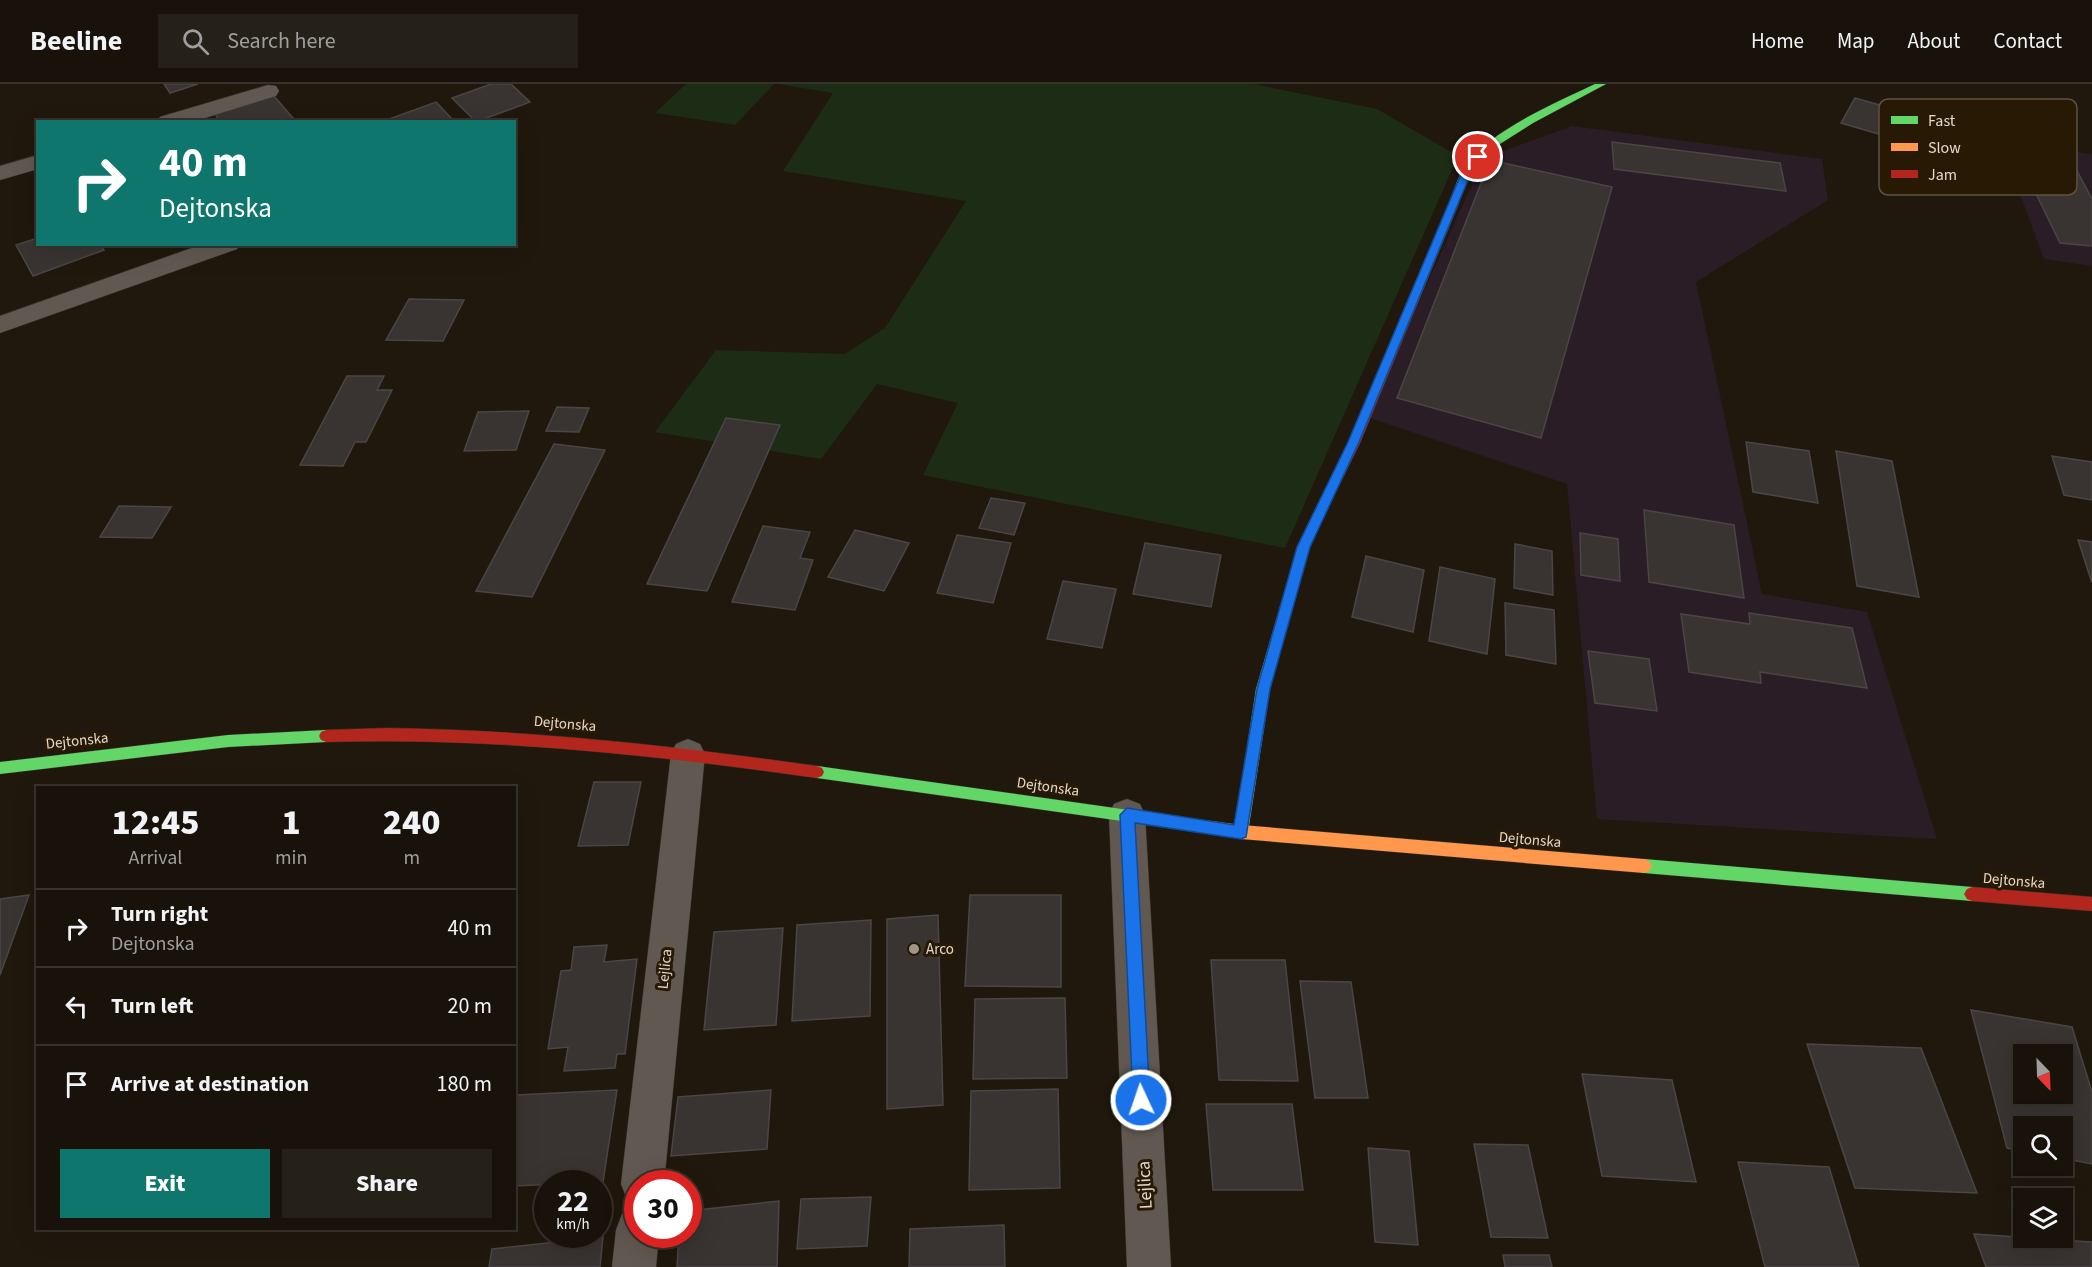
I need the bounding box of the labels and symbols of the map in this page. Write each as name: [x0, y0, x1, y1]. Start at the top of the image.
legend: [1879, 99, 2077, 195]
text: Fast: [1928, 110, 1956, 132]
pin: [1452, 131, 1503, 182]
text: Slow: [1928, 137, 1961, 159]
text: Jam: [1928, 164, 1957, 186]
street label: Dejtonska: [533, 711, 597, 737]
street label: Dejtonska: [45, 727, 109, 755]
street label: Dejtonska: [1015, 772, 1081, 802]
street label: Dejtonska: [1498, 827, 1562, 853]
street label: Dejtonska: [1982, 868, 2046, 894]
place label: Arco: [926, 939, 954, 960]
marker: Arco: [907, 942, 921, 956]
street label: Lejlica: [652, 948, 678, 990]
north arrow: [2013, 1044, 2073, 1104]
position arrow: [1109, 1068, 1173, 1132]
street label: Lejlica: [1131, 1160, 1159, 1210]
speed limit sign: 30: [624, 1170, 702, 1248]

